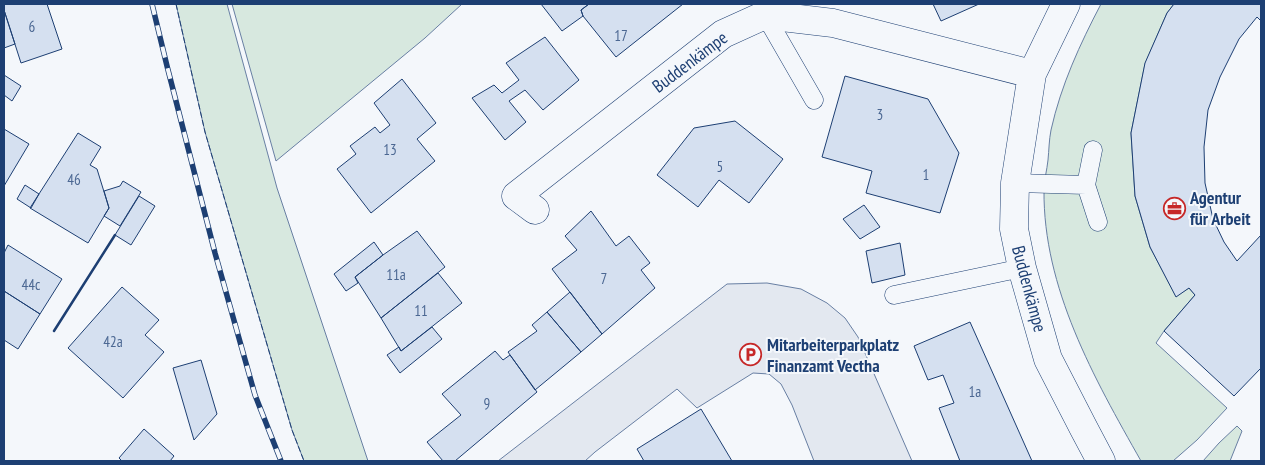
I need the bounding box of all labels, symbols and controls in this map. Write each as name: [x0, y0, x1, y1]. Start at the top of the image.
house number: 6: [29, 17, 36, 36]
house number: 17: [614, 26, 628, 45]
street label: Buddenkämpe: [647, 26, 732, 97]
house number: 3: [877, 105, 883, 124]
house number: 13: [383, 140, 397, 159]
house number: 5: [717, 157, 723, 176]
house number: 1: [923, 165, 929, 184]
house number: 46: [67, 170, 81, 189]
place label: Agentur für Arbeit: [1189, 186, 1251, 230]
office icon: Agentur für Arbeit: [1162, 196, 1186, 220]
street label: Buddenkämpe: [1007, 243, 1052, 335]
house number: 11a: [386, 265, 406, 284]
house number: 7: [601, 269, 607, 288]
house number: 44c: [22, 275, 41, 294]
house number: 11: [414, 301, 428, 320]
house number: 42a: [103, 332, 123, 351]
place label: Mitarbeiterparkplatz Finanzamt Vectha: [767, 333, 899, 377]
parking icon: Mitarbeiterparkplatz Finanzamt Vectha: [739, 343, 763, 367]
house number: 1a: [969, 382, 981, 401]
house number: 9: [484, 394, 490, 413]

